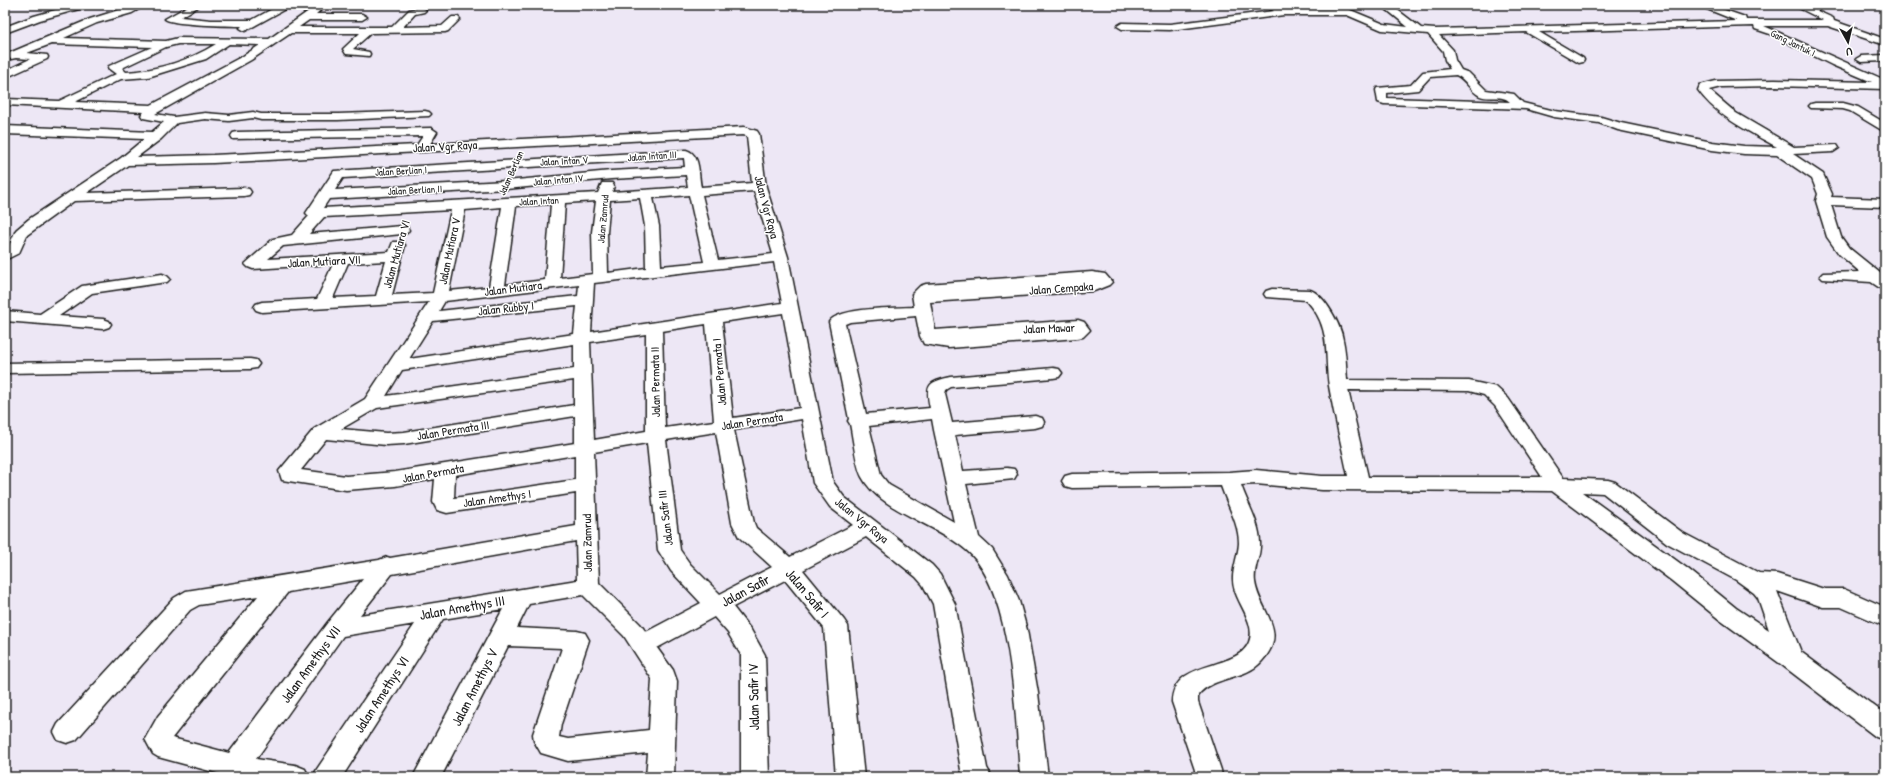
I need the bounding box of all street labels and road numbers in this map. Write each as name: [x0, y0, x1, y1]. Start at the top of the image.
street label: Gang Jantuk I: [1768, 27, 1818, 59]
street label: Jalan Vgr Raya: [412, 136, 478, 156]
street label: Jalan Berlian: [495, 148, 527, 197]
street label: Jalan Intan III: [627, 148, 677, 164]
street label: Jalan Intan V: [540, 153, 589, 169]
street label: Jalan Berlian I: [375, 163, 427, 179]
street label: Jalan Intan IV: [533, 171, 584, 189]
street label: Jalan Vgr Raya: [750, 174, 784, 241]
street label: Jalan Berlian II: [388, 182, 442, 198]
street label: Jalan Intan: [519, 193, 560, 209]
street label: Jalan Zamrud: [594, 194, 612, 244]
street label: Jalan Mutiara V: [434, 216, 464, 286]
street label: Jalan Mutiara VI: [378, 218, 414, 290]
street label: Jalan Mutiara VII: [287, 251, 361, 271]
street label: Jalan Mutiara: [483, 276, 543, 300]
street label: Jalan Cempaka: [1028, 277, 1094, 299]
street label: Jalan Rubby I: [477, 297, 535, 319]
street label: Jalan Mawar: [1023, 319, 1076, 337]
street label: Jalan Permata I: [708, 338, 730, 406]
street label: Jalan Permata II: [646, 347, 664, 417]
street label: Jalan Permata: [720, 408, 784, 434]
street label: Jalan Permata III: [415, 416, 491, 444]
street label: Jalan Permata: [401, 459, 465, 487]
street label: Jalan Amethys I: [462, 485, 532, 511]
street label: Jalan Safir III: [653, 489, 677, 547]
street label: Jalan Vgr Raya: [832, 493, 893, 547]
street label: Jalan Zamrud: [578, 513, 596, 572]
street label: Jalan Safir I: [782, 564, 834, 622]
street label: Jalan Safir: [717, 569, 773, 611]
street label: Jalan Amethys III: [418, 590, 506, 625]
street label: Jalan Amethys VII: [276, 622, 345, 707]
street label: Jalan Amethys V: [446, 645, 503, 729]
street label: Jalan Amethys VI: [349, 652, 414, 737]
street label: Jalan Safir IV: [743, 663, 763, 731]

